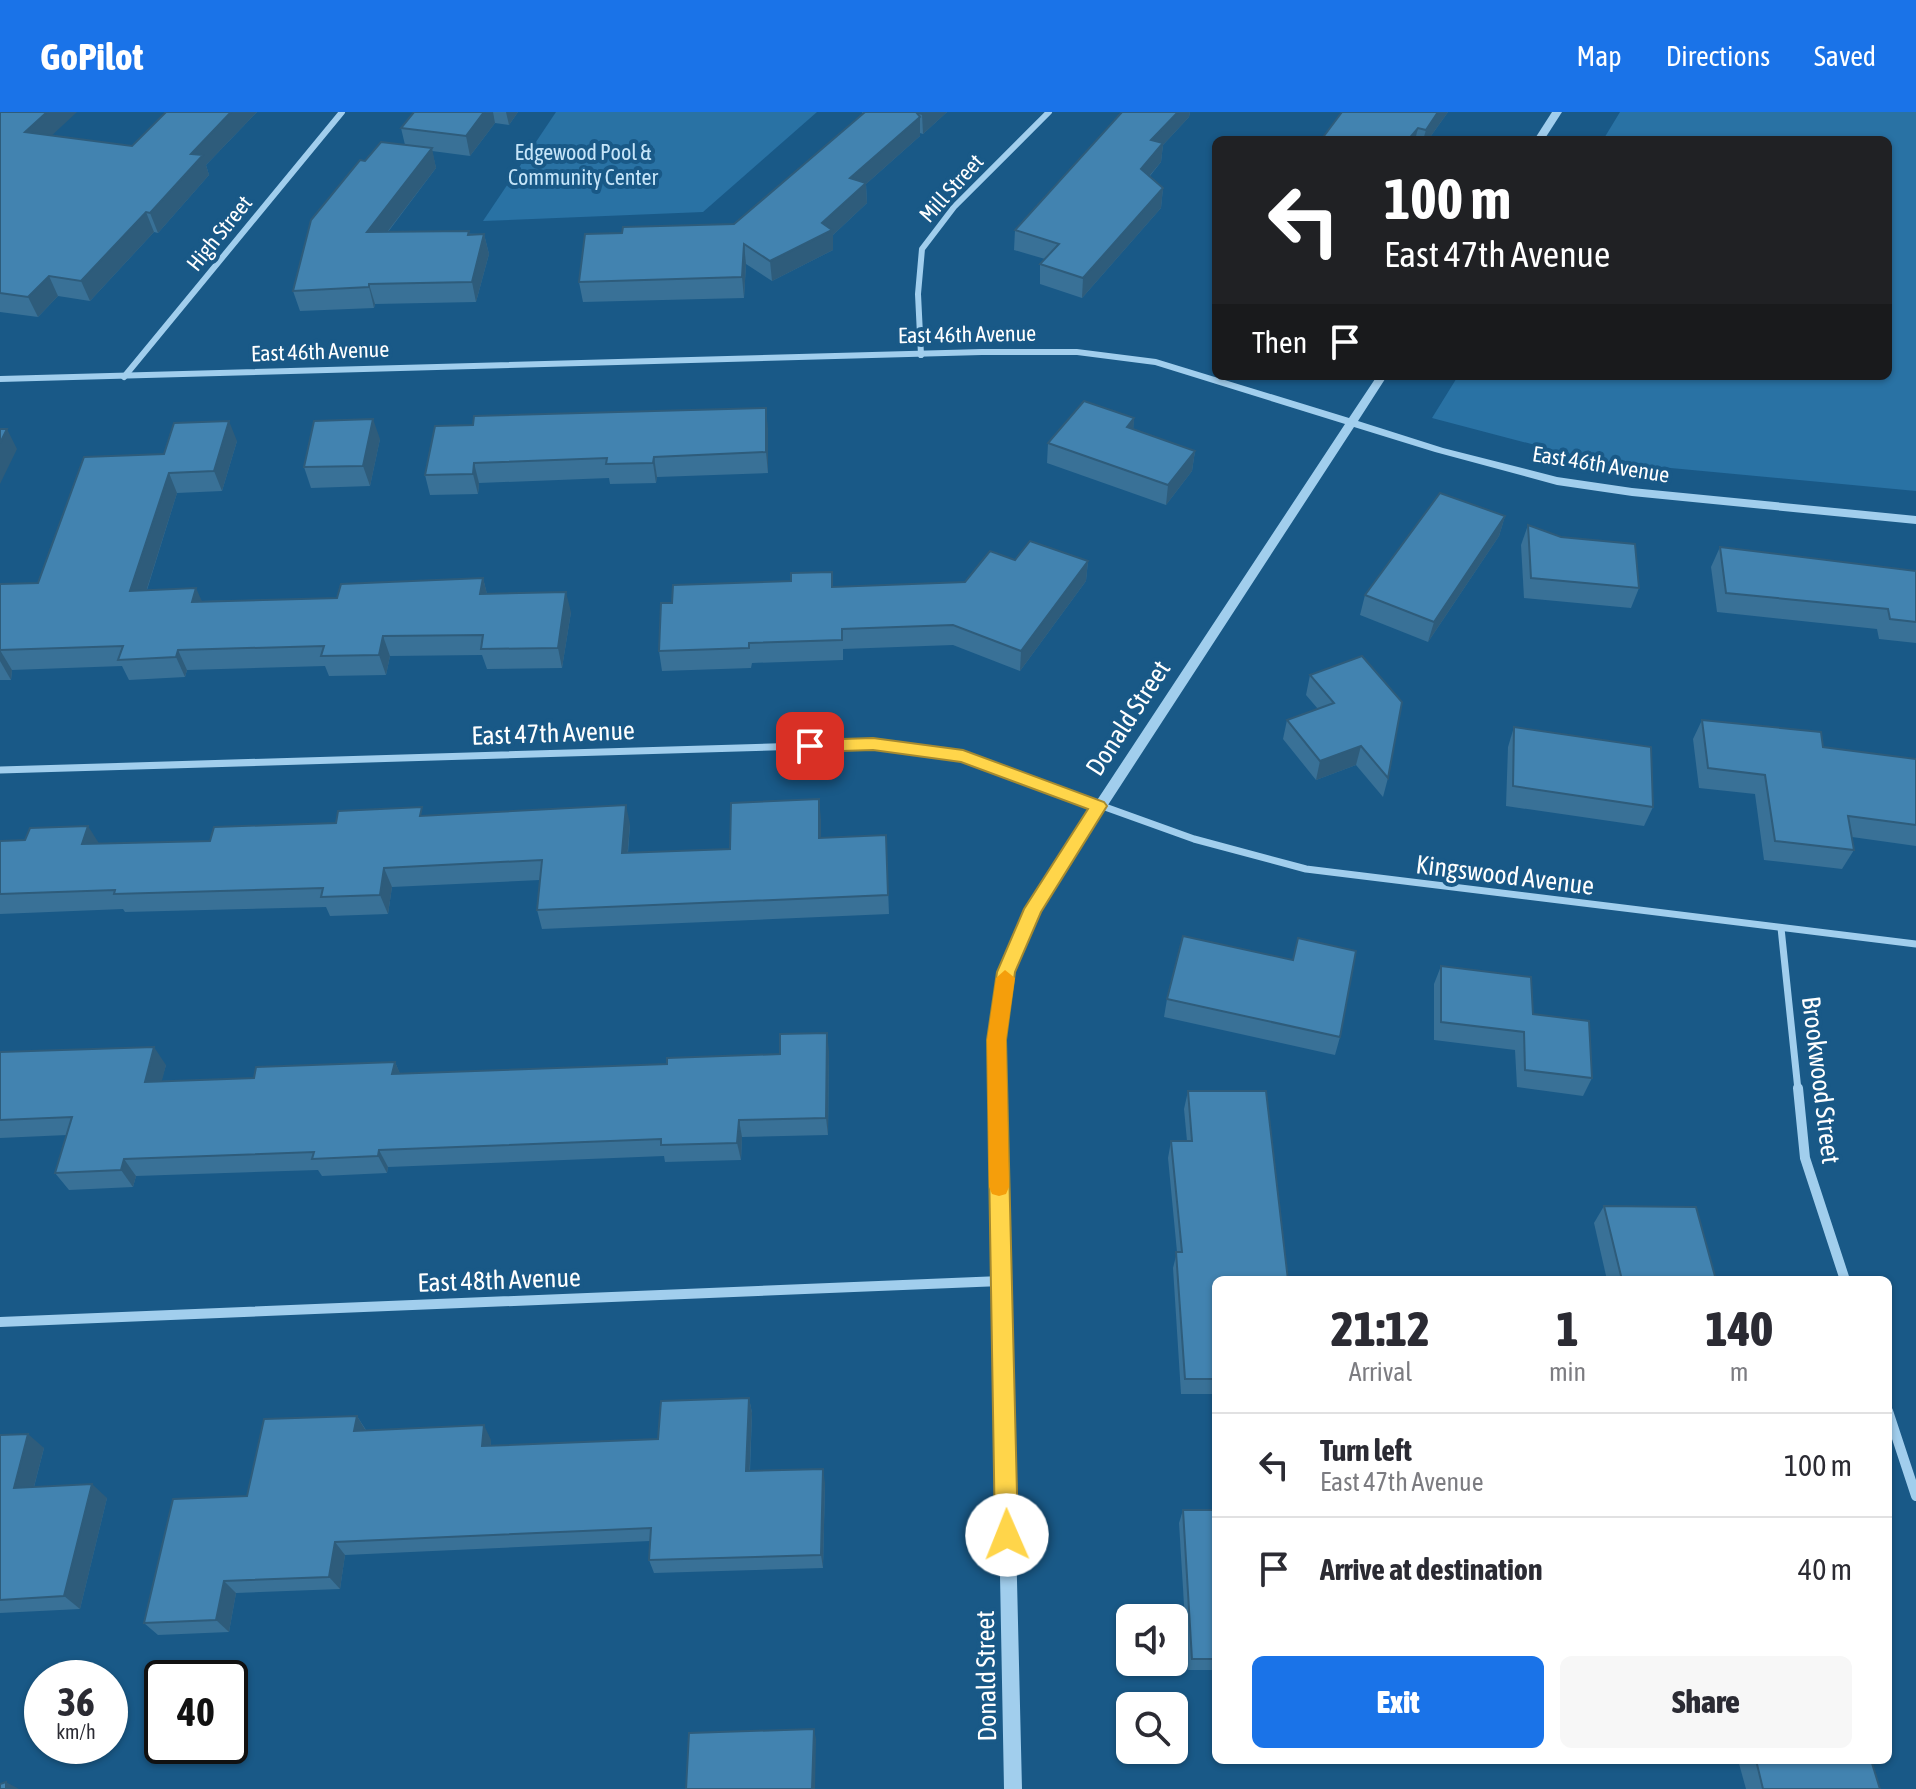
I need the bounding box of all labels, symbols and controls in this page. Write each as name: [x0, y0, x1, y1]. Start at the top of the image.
text: GoPilot: [40, 35, 143, 78]
text: Map: [1577, 40, 1622, 72]
text: Directions: [1666, 40, 1770, 72]
text: Saved: [1814, 40, 1876, 72]
park label: Edgewood Pool & Community Center: [508, 139, 658, 190]
street label: Mill Street: [914, 149, 988, 227]
text: 100 m: [1384, 167, 1511, 231]
icon: left: [1252, 168, 1356, 272]
street label: High Street: [181, 190, 257, 276]
text: East 47th Avenue: [1384, 233, 1610, 275]
street label: East 46th Avenue: [898, 320, 1036, 348]
icon: arrive: [1323, 320, 1367, 364]
text: Then: [1252, 325, 1307, 359]
street label: East 46th Avenue: [250, 336, 390, 366]
street label: East 46th Avenue: [1531, 440, 1671, 488]
street label: Donald Street: [1080, 655, 1176, 781]
pin: [776, 712, 844, 780]
street label: East 47th Avenue: [471, 715, 635, 751]
icon: arrive: [788, 724, 832, 768]
street label: Kingswood Avenue: [1414, 849, 1596, 901]
street label: Brookwood Street: [1796, 995, 1846, 1165]
street label: East 48th Avenue: [417, 1262, 581, 1298]
text: 21:12: [1331, 1301, 1430, 1356]
text: 1: [1556, 1301, 1579, 1356]
text: 140: [1705, 1301, 1773, 1356]
text: Arrival: [1349, 1357, 1412, 1387]
text: min: [1549, 1357, 1586, 1387]
text: m: [1730, 1357, 1748, 1387]
text: Turn left: [1320, 1433, 1412, 1467]
icon: left: [1252, 1443, 1296, 1487]
text: 100 m: [1784, 1448, 1852, 1482]
text: East 47th Avenue: [1320, 1467, 1483, 1497]
position arrow: [965, 1493, 1049, 1577]
icon: arrive: [1252, 1547, 1296, 1591]
text: Arrive at destination: [1320, 1552, 1542, 1586]
text: 40 m: [1798, 1552, 1852, 1586]
map controls: [1116, 1604, 1188, 1764]
button: sound: [1116, 1604, 1188, 1676]
street label: Donald Street: [970, 1610, 1002, 1742]
button: Exit: [1252, 1656, 1544, 1748]
button: Share: [1560, 1656, 1852, 1748]
speed limit sign: 40: [144, 1660, 248, 1764]
text: 36: [57, 1679, 95, 1724]
button: search: [1116, 1692, 1188, 1764]
text: km/h: [56, 1720, 96, 1743]

